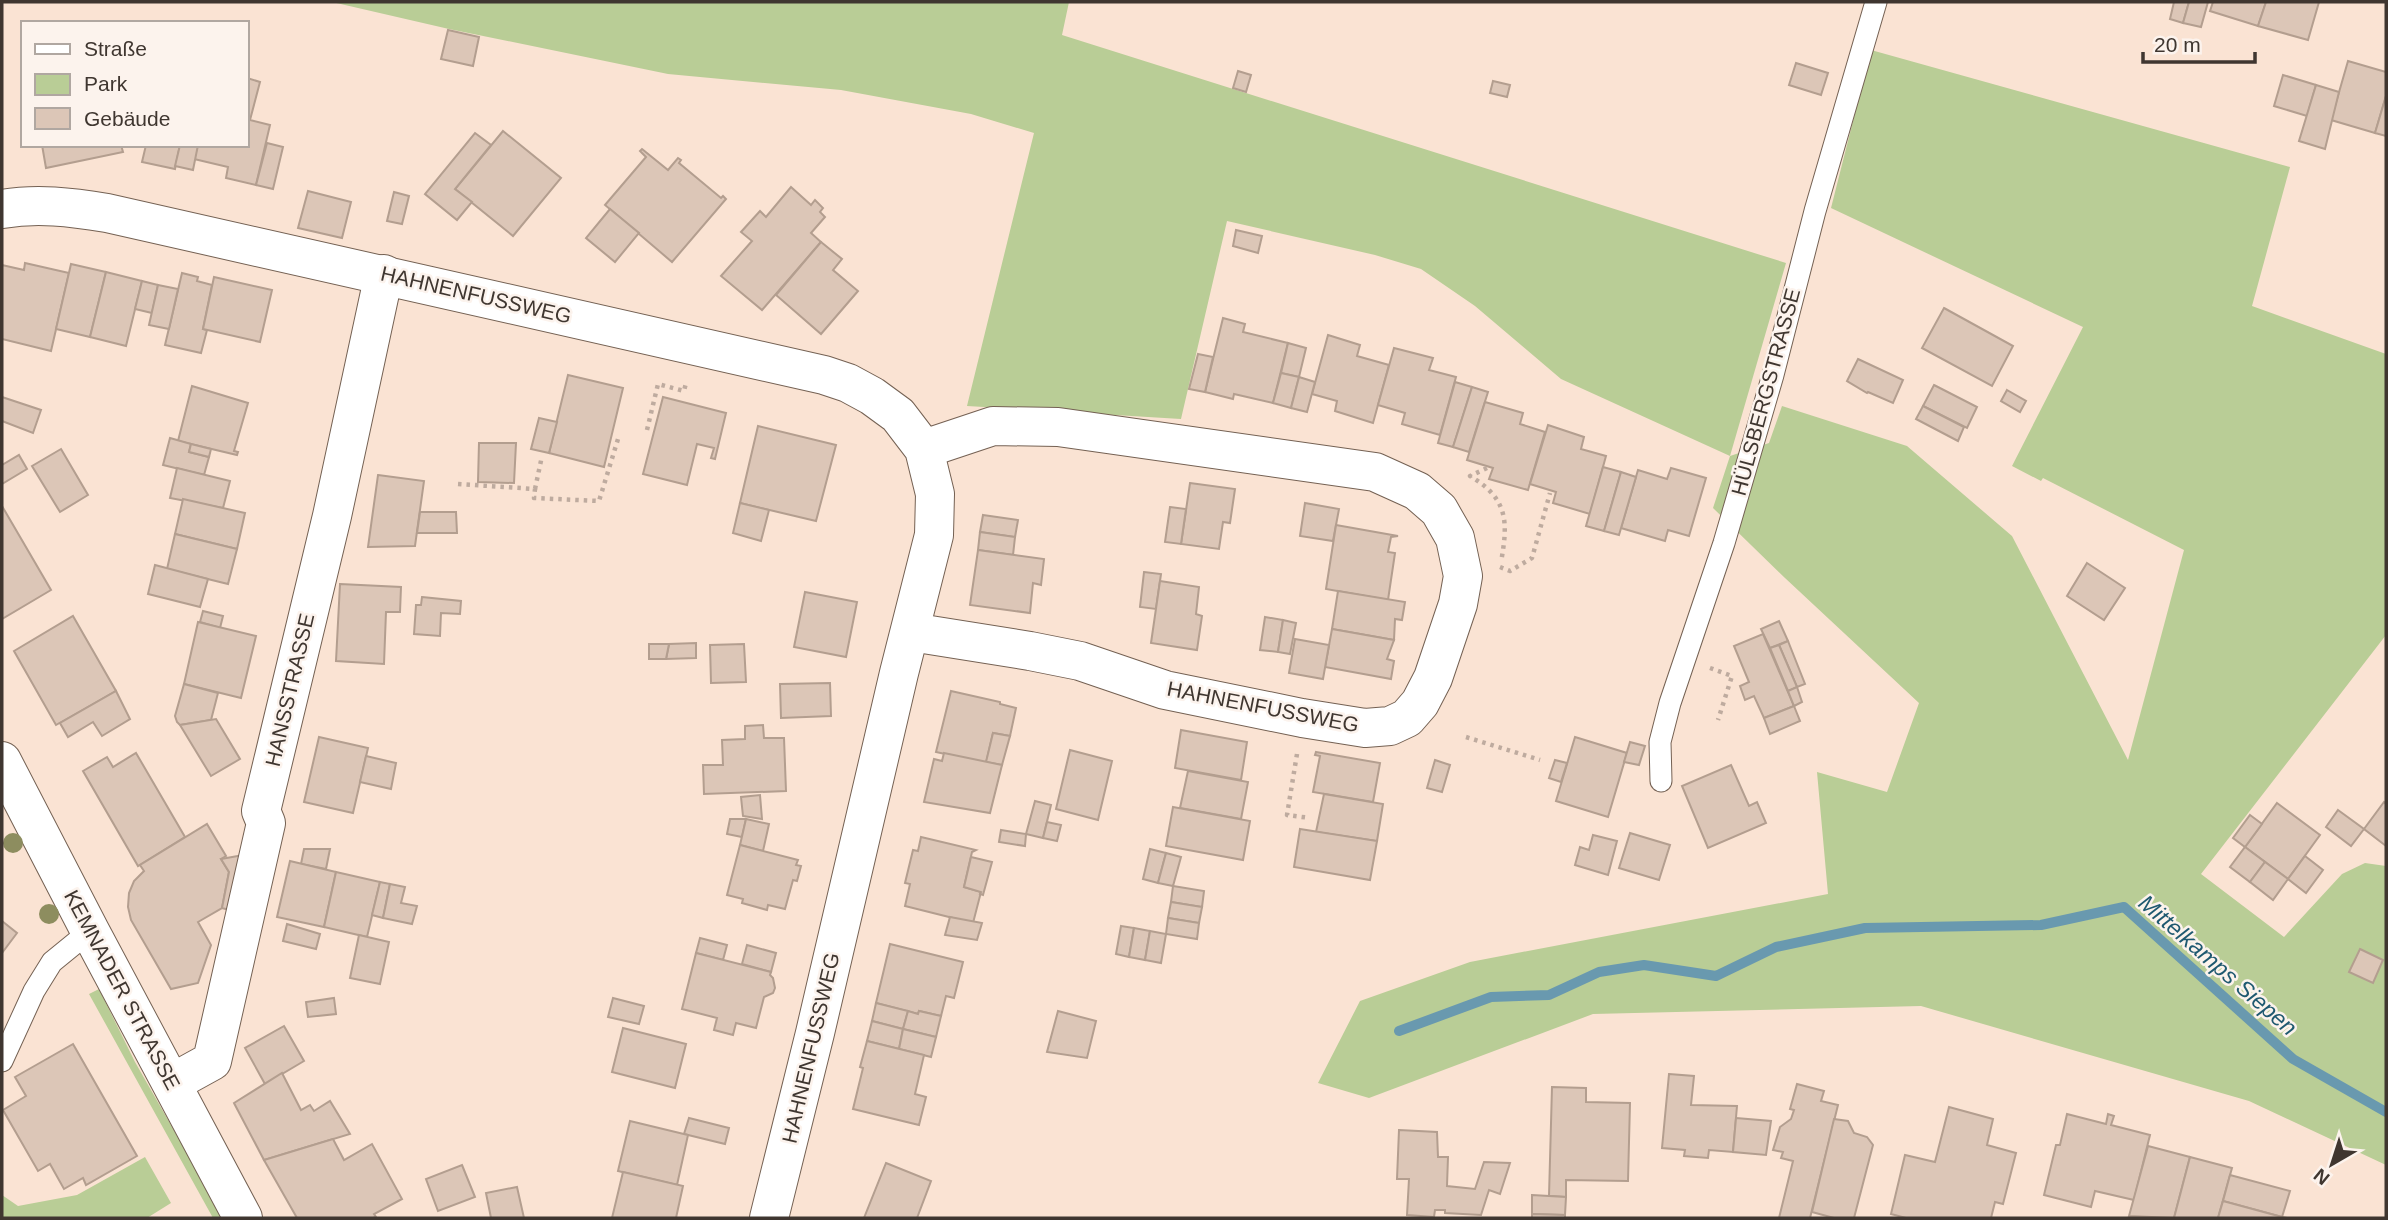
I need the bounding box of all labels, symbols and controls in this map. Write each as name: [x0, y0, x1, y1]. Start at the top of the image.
legend: [21, 21, 248, 147]
scale bar: [2143, 21, 2255, 65]
text: 20 m: [2154, 33, 2201, 56]
text: Straße: [84, 37, 147, 60]
text: Park: [84, 72, 128, 95]
text: Gebäude: [84, 107, 170, 130]
street label: HAHNENFUSSWEG: [379, 261, 574, 328]
street label: HÜLSBERGSTRASSE: [1727, 286, 1804, 498]
street label: HANSSTRASSE: [261, 611, 318, 769]
street label: HAHNENFUSSWEG: [1165, 677, 1361, 736]
street label: KEMNADER STRASSE: [60, 886, 185, 1094]
water label: Mittelkamps Siepen: [2134, 889, 2302, 1041]
street label: HAHNENFUSSWEG: [777, 950, 844, 1145]
north arrow: [2297, 1129, 2367, 1199]
text: N: [2310, 1164, 2334, 1189]

